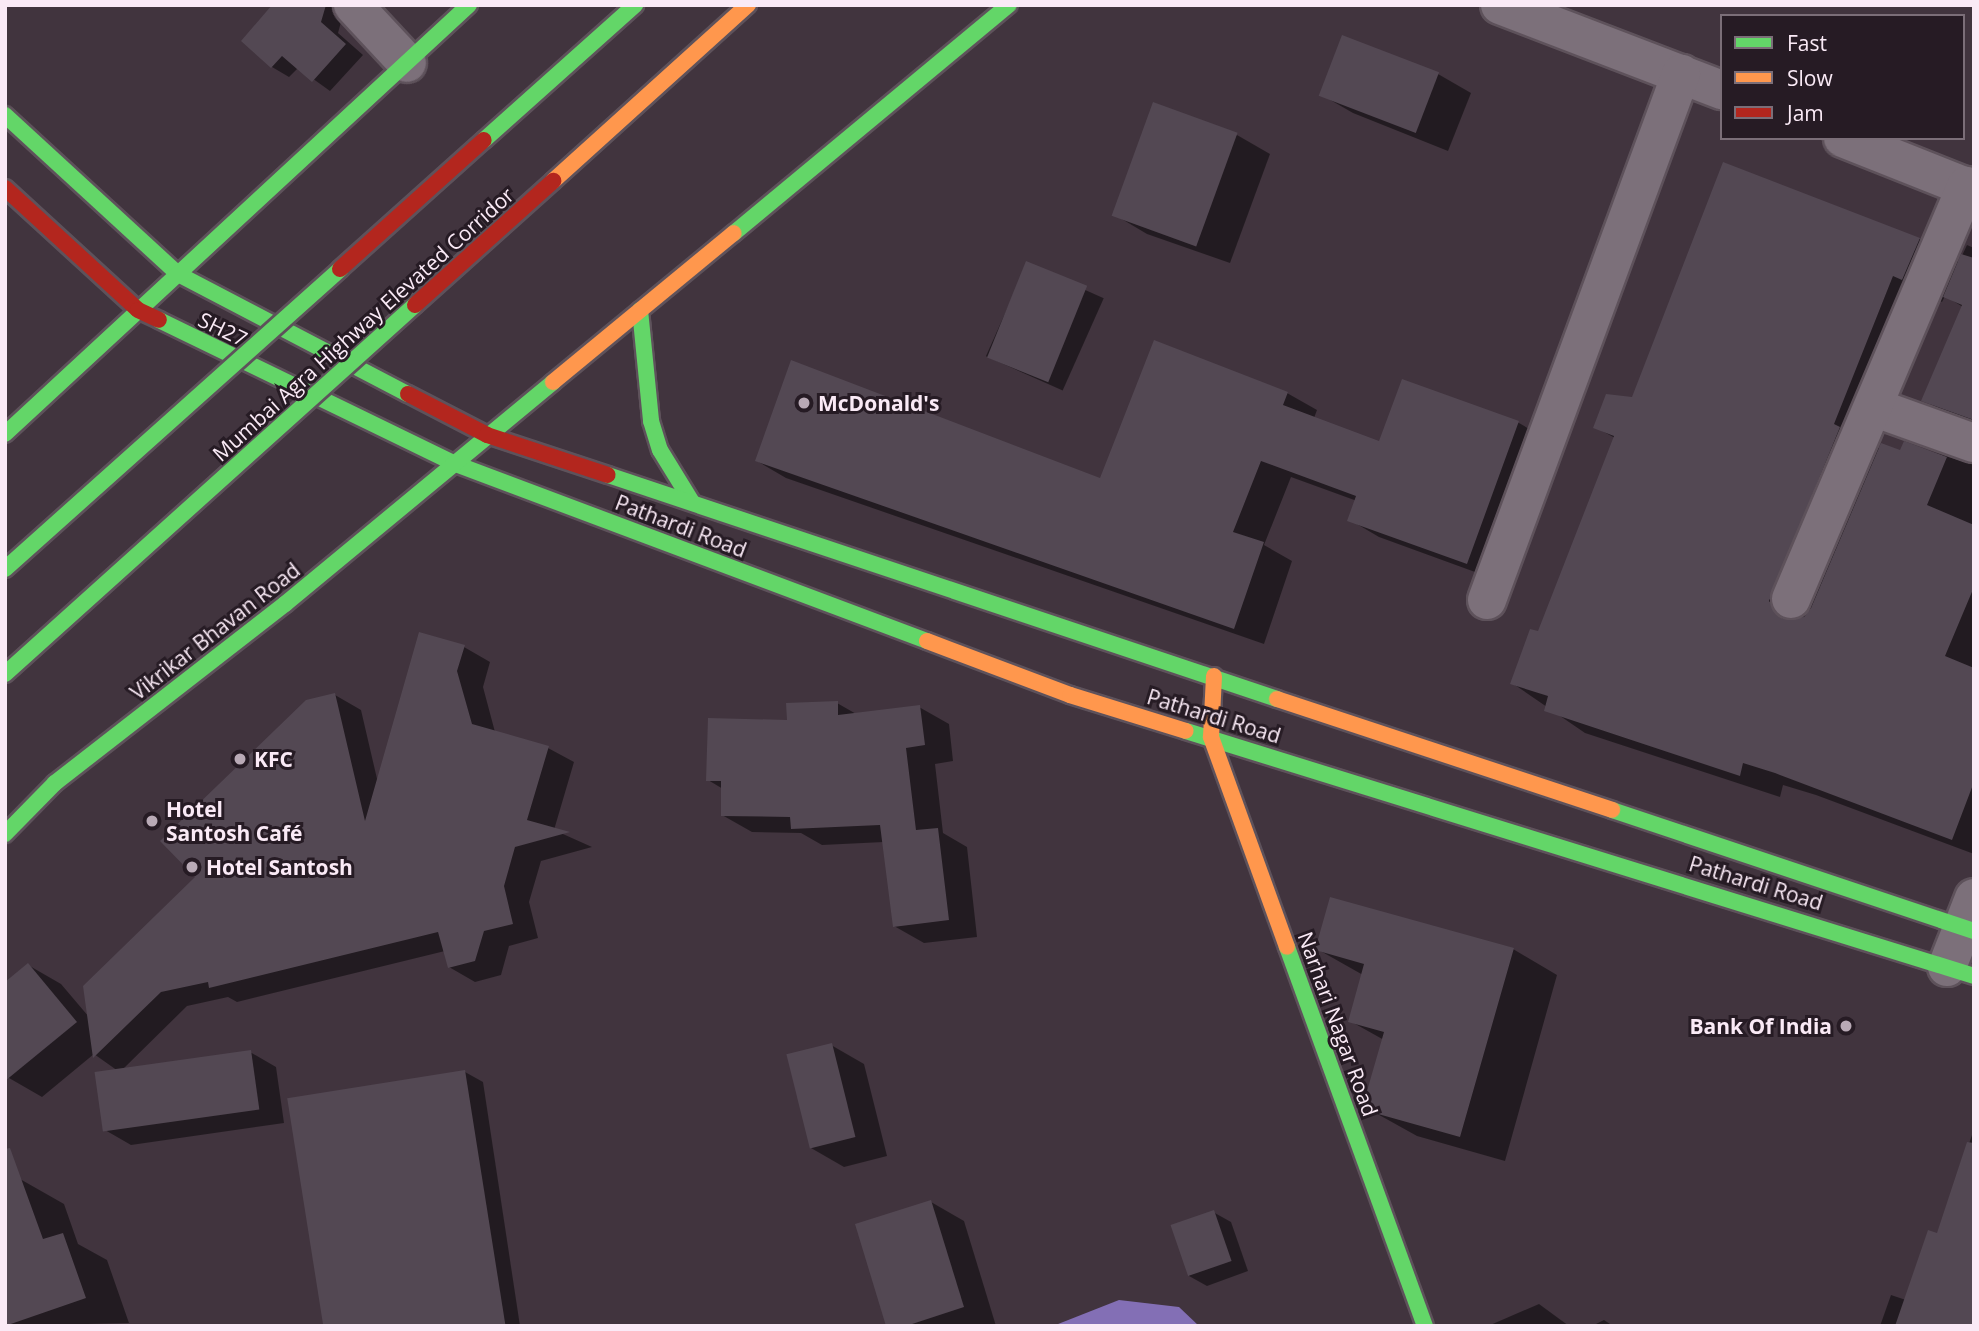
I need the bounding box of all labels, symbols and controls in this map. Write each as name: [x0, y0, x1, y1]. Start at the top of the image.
legend: [1720, 14, 1965, 140]
text: Fast: [1787, 29, 1827, 57]
text: Slow: [1787, 64, 1833, 92]
text: Jam: [1787, 99, 1824, 127]
street label: Mumbai Agra Highway Elevated Corridor: [207, 182, 519, 466]
street label: SH27: [195, 306, 251, 352]
place label: McDonald's: [818, 390, 939, 416]
marker: McDonald's: [796, 395, 812, 411]
street label: Pathardi Road: [612, 489, 750, 563]
street label: Vikrikar Bhavan Road: [125, 557, 305, 705]
street label: Pathardi Road: [1144, 684, 1284, 748]
place label: KFC: [254, 746, 293, 772]
marker: KFC: [232, 751, 248, 767]
place label: Hotel Santosh Café: [166, 796, 302, 846]
marker: Hotel Santosh Café: [144, 813, 160, 829]
street label: Pathardi Road: [1686, 851, 1826, 915]
place label: Hotel Santosh: [206, 854, 353, 880]
marker: Hotel Santosh: [184, 859, 200, 875]
street label: Narhari Nagar Road: [1293, 928, 1383, 1120]
place label: Bank Of India: [1689, 1013, 1832, 1039]
marker: Bank Of India: [1838, 1018, 1854, 1034]

